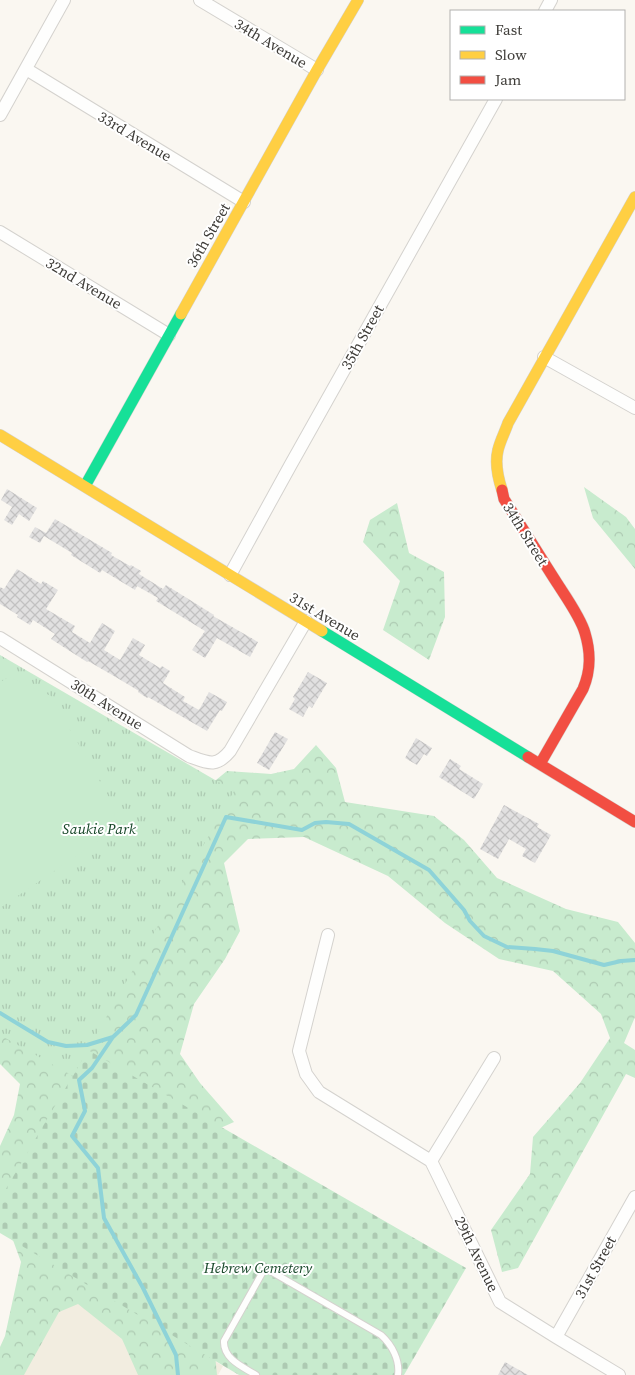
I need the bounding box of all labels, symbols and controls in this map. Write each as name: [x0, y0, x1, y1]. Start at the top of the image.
legend: [450, 10, 625, 100]
street label: 34th Avenue: [231, 13, 312, 73]
text: Fast: [495, 19, 522, 40]
text: Slow: [495, 44, 527, 65]
text: Jam: [494, 69, 522, 90]
street label: 33rd Avenue: [94, 106, 176, 166]
street label: 36th Street: [181, 199, 235, 271]
street label: 32nd Avenue: [42, 252, 126, 314]
street label: 35th Street: [336, 301, 388, 373]
street label: 34th Street: [498, 498, 554, 570]
street label: 31st Avenue: [286, 587, 365, 646]
street label: 30th Avenue: [67, 673, 147, 735]
park label: Saukie Park: [62, 818, 137, 839]
street label: 29th Avenue: [450, 1213, 504, 1296]
street label: 31st Street: [569, 1232, 621, 1302]
park label: Hebrew Cemetery: [203, 1257, 313, 1278]

